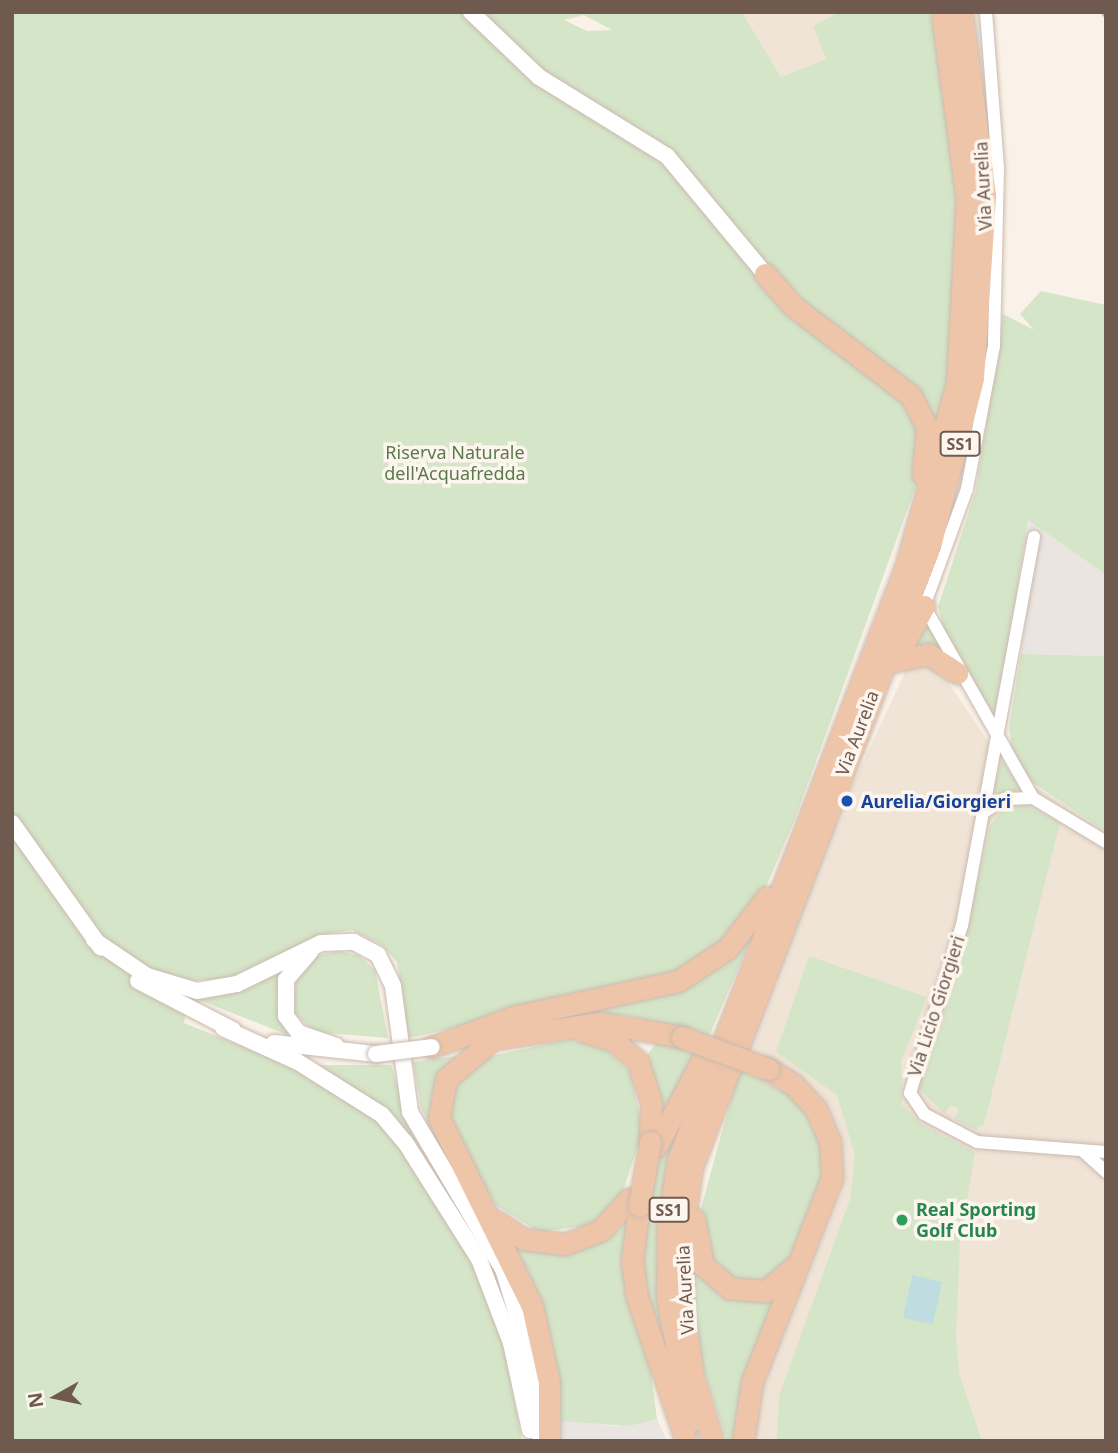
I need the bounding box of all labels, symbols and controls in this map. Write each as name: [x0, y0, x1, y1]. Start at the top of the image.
street label: Via Aurelia: [970, 141, 996, 231]
road number: SS1: [939, 432, 981, 457]
park label: Riserva Naturale dell'Acquafredda: [384, 442, 526, 484]
street label: Via Aurelia: [831, 687, 883, 779]
place label: Aurelia/Giorgieri: [861, 790, 1011, 812]
marker: Aurelia/Giorgieri: [839, 793, 855, 809]
street label: Via Licio Giorgieri: [903, 933, 969, 1079]
road number: SS1: [648, 1198, 690, 1222]
place label: Real Sporting Golf Club: [916, 1199, 1036, 1242]
marker: Real Sporting Golf Club: [894, 1212, 910, 1228]
street label: Via Aurelia: [672, 1245, 698, 1335]
north arrow: [21, 1362, 91, 1432]
text: N: [21, 1391, 49, 1410]

